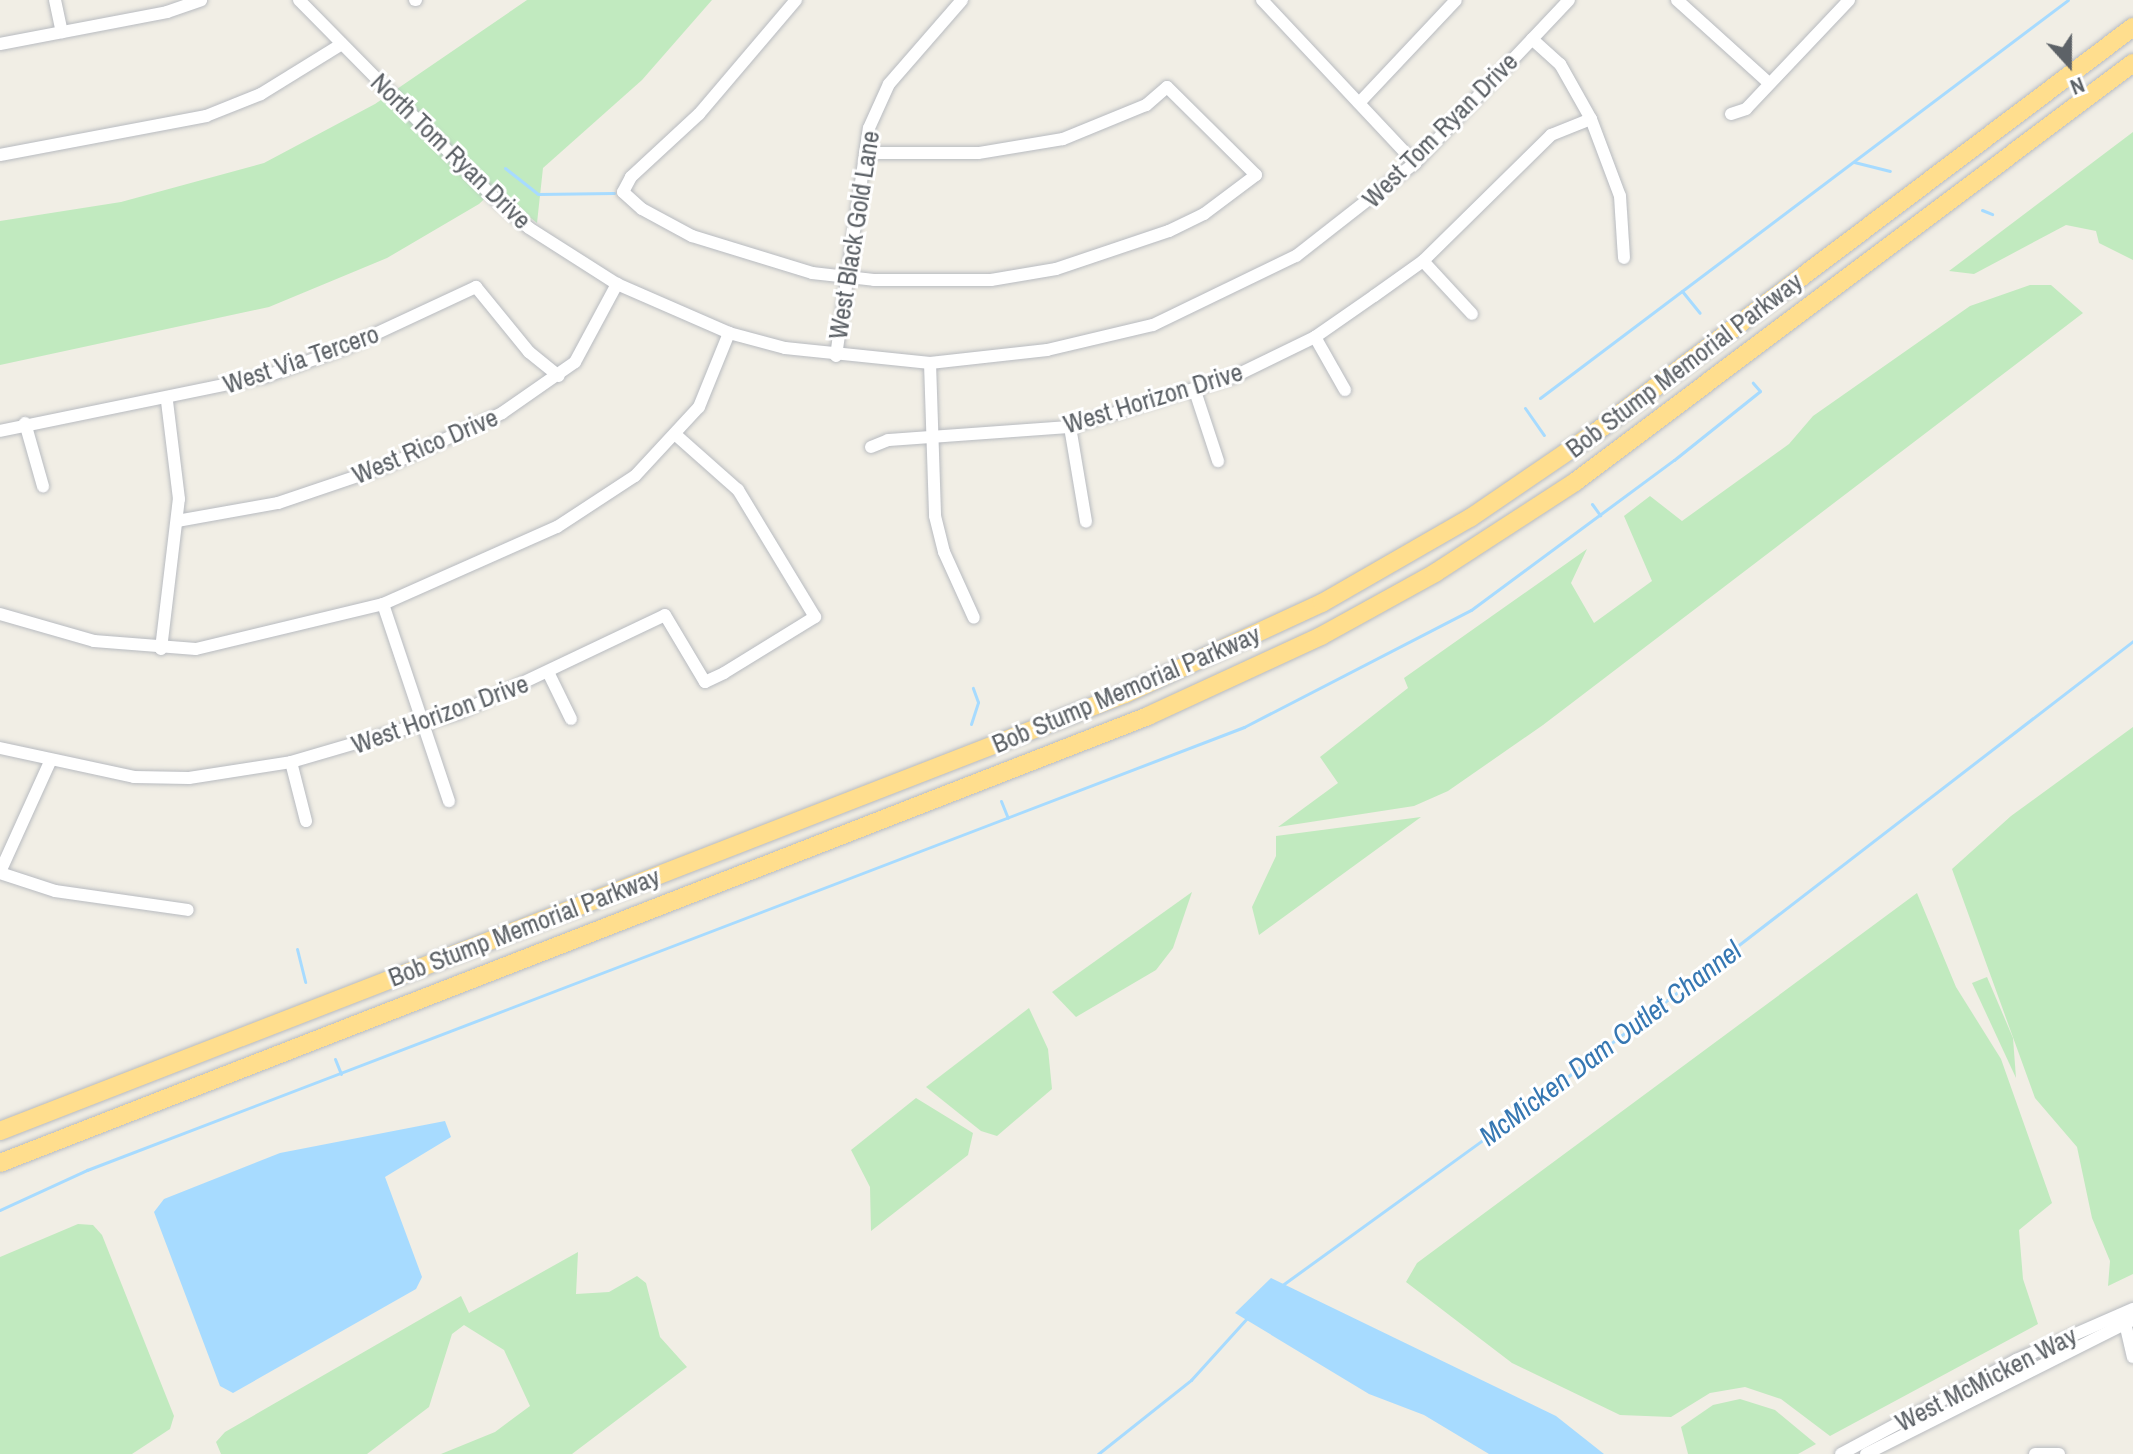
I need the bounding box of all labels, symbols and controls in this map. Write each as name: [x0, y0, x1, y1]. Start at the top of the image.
north arrow: [2029, 24, 2109, 104]
street label: West Tom Ryan Drive: [1356, 46, 1524, 214]
street label: North Tom Ryan Drive: [364, 67, 538, 235]
text: N: [2066, 70, 2089, 103]
street label: West Black Gold Lane: [822, 129, 886, 341]
street label: Bob Stump Memorial Parkway: [1560, 266, 1808, 464]
street label: West Via Tercero: [219, 318, 383, 400]
street label: West Horizon Drive: [1060, 356, 1246, 440]
street label: West Rico Drive: [348, 401, 502, 491]
street label: Bob Stump Memorial Parkway: [987, 618, 1265, 760]
street label: West Horizon Drive: [347, 668, 533, 760]
street label: Bob Stump Memorial Parkway: [384, 861, 664, 993]
water label: McMicken Dam Outlet Channel: [1473, 934, 1747, 1152]
street label: West McMicken Way: [1890, 1320, 2082, 1438]

